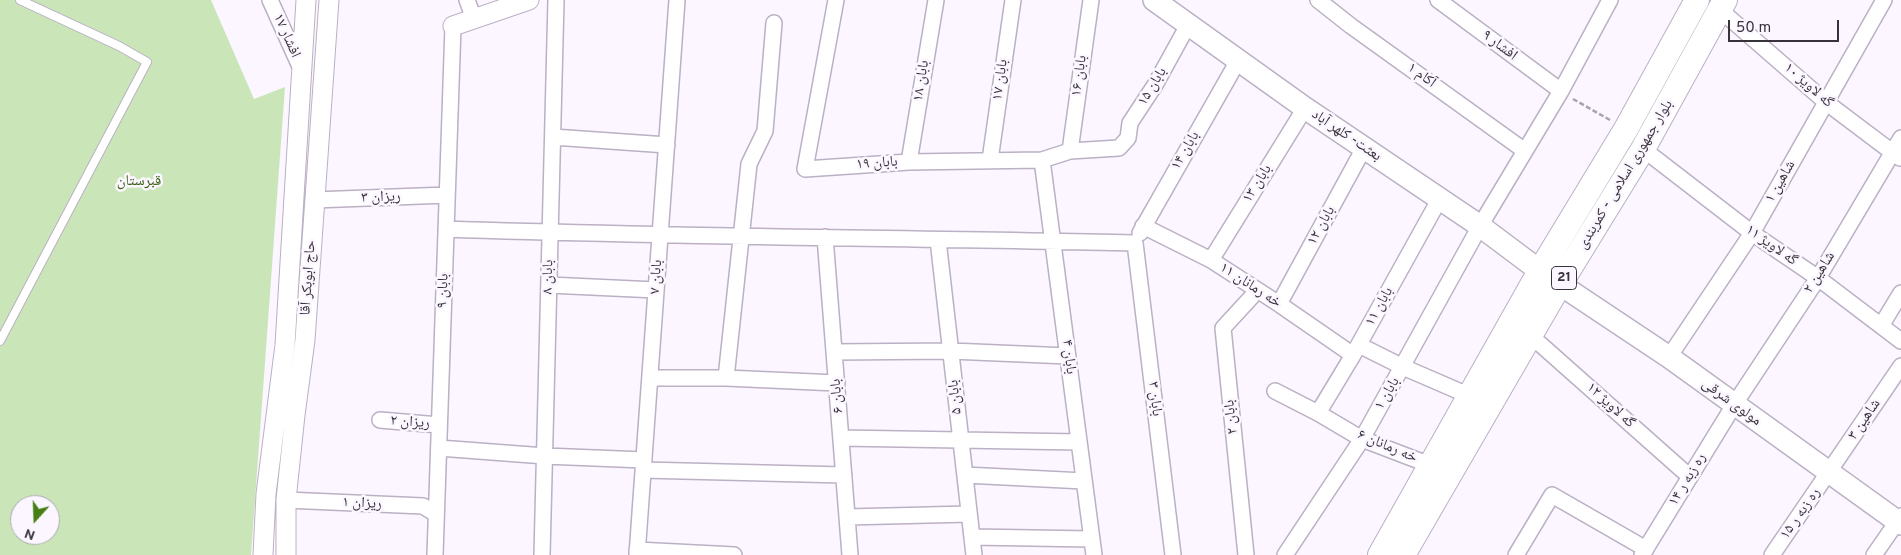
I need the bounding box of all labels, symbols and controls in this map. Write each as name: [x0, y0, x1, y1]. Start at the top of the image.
scale bar: [1731, 10, 1842, 42]
street label: افشار ۱۷: [268, 11, 304, 61]
text: 50 m: [1736, 19, 1771, 38]
street label: افشار ۹: [1478, 27, 1520, 65]
street label: بابان ۱۶: [1068, 54, 1092, 98]
street label: بابان ۱۷: [989, 58, 1013, 102]
street label: بابان ۱۸: [910, 59, 934, 103]
street label: آکام ۱: [1403, 60, 1439, 92]
street label: گه لاویژ ۱۰: [1780, 60, 1836, 112]
street label: بابان ۱۵: [1135, 65, 1171, 109]
street label: بلوار جمهوری اسلامی - کمربندی: [1574, 97, 1678, 253]
street label: بعثت- کلهر آباد: [1308, 106, 1384, 166]
street label: بابان ۱۴: [1168, 128, 1204, 174]
street label: بابان ۱۹: [856, 154, 898, 174]
street label: شاهین ۱: [1762, 158, 1800, 206]
street label: بابان ۱۳: [1239, 162, 1277, 206]
park label: قبرستان: [117, 173, 161, 191]
street label: ۳ ریزان: [361, 188, 401, 208]
street label: بابان ۱۲: [1304, 203, 1340, 249]
street label: گه لاویژ ۱۱: [1741, 222, 1801, 270]
street label: حاج ابوبکر آقا: [297, 240, 321, 316]
street label: شاهین ۲: [1800, 249, 1840, 297]
street label: بابان ۸: [540, 259, 558, 295]
street label: بابان ۷: [647, 259, 667, 295]
street label: خه رمانان ۱۱: [1216, 259, 1284, 313]
road number: 21: [1552, 266, 1576, 290]
street label: بابان ۹: [434, 273, 454, 309]
street label: بابان ۱۱: [1362, 284, 1398, 330]
street label: بابان ۴: [1057, 339, 1079, 375]
street label: بابان ۱: [1371, 374, 1405, 414]
street label: مولوی شرقی: [1698, 375, 1764, 431]
street label: بابان ۶: [828, 378, 848, 414]
street label: بابان ۵: [945, 379, 967, 415]
street label: گه لاویژ ۱۲: [1582, 379, 1638, 433]
street label: بابان ۳: [1143, 381, 1165, 417]
street label: شاهین ۳: [1845, 396, 1885, 444]
street label: بابان ۲: [1221, 399, 1243, 435]
street label: ریزان ۲: [390, 413, 430, 433]
street label: خه رمانان ۶: [1354, 426, 1420, 468]
street label: ره زبه ر ۱۴: [1665, 450, 1711, 510]
street label: ره زبه ر ۱۵: [1777, 485, 1825, 543]
street label: ریزان ۱: [342, 494, 382, 514]
north arrow: [10, 495, 60, 545]
text: N: [22, 524, 38, 543]

